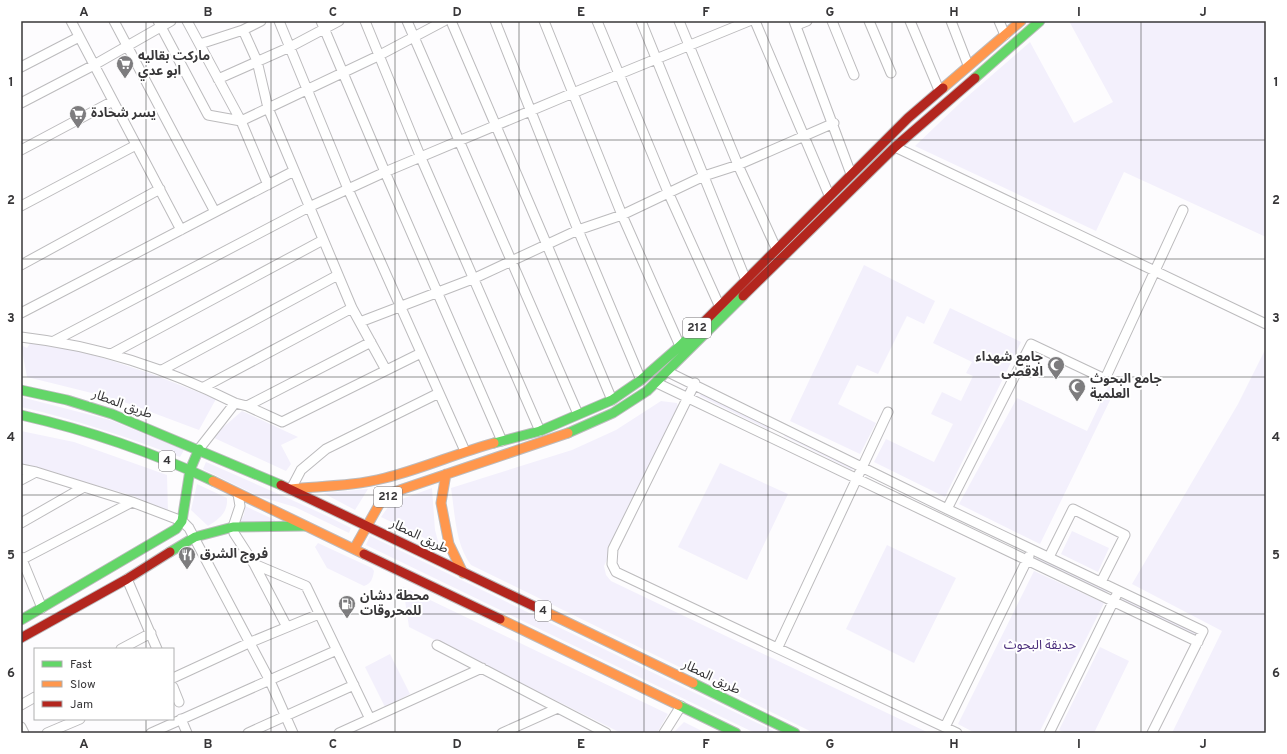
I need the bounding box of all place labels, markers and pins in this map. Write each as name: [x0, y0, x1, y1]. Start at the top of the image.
place label: ماركت بقاليه ابو عدي: [138, 49, 210, 81]
supermarket icon: ماركت بقاليه ابو عدي: [115, 54, 135, 79]
supermarket icon: يسر شحادة: [68, 104, 88, 129]
place label: يسر شحادة: [91, 106, 156, 122]
place label: جامع شهداء الاقصى: [976, 350, 1043, 381]
mosque icon: جامع شهداء الاقصى: [1046, 355, 1066, 380]
place label: جامع البحوث العلمية: [1090, 372, 1162, 403]
mosque icon: جامع البحوث العلمية: [1067, 377, 1087, 402]
restaurant icon: فروج الشرق: [177, 545, 197, 570]
place label: فروج الشرق: [200, 547, 268, 563]
place label: محطة دشان للمحروقات: [360, 589, 429, 620]
fuel station icon: محطة دشان للمحروقات: [337, 594, 357, 619]

